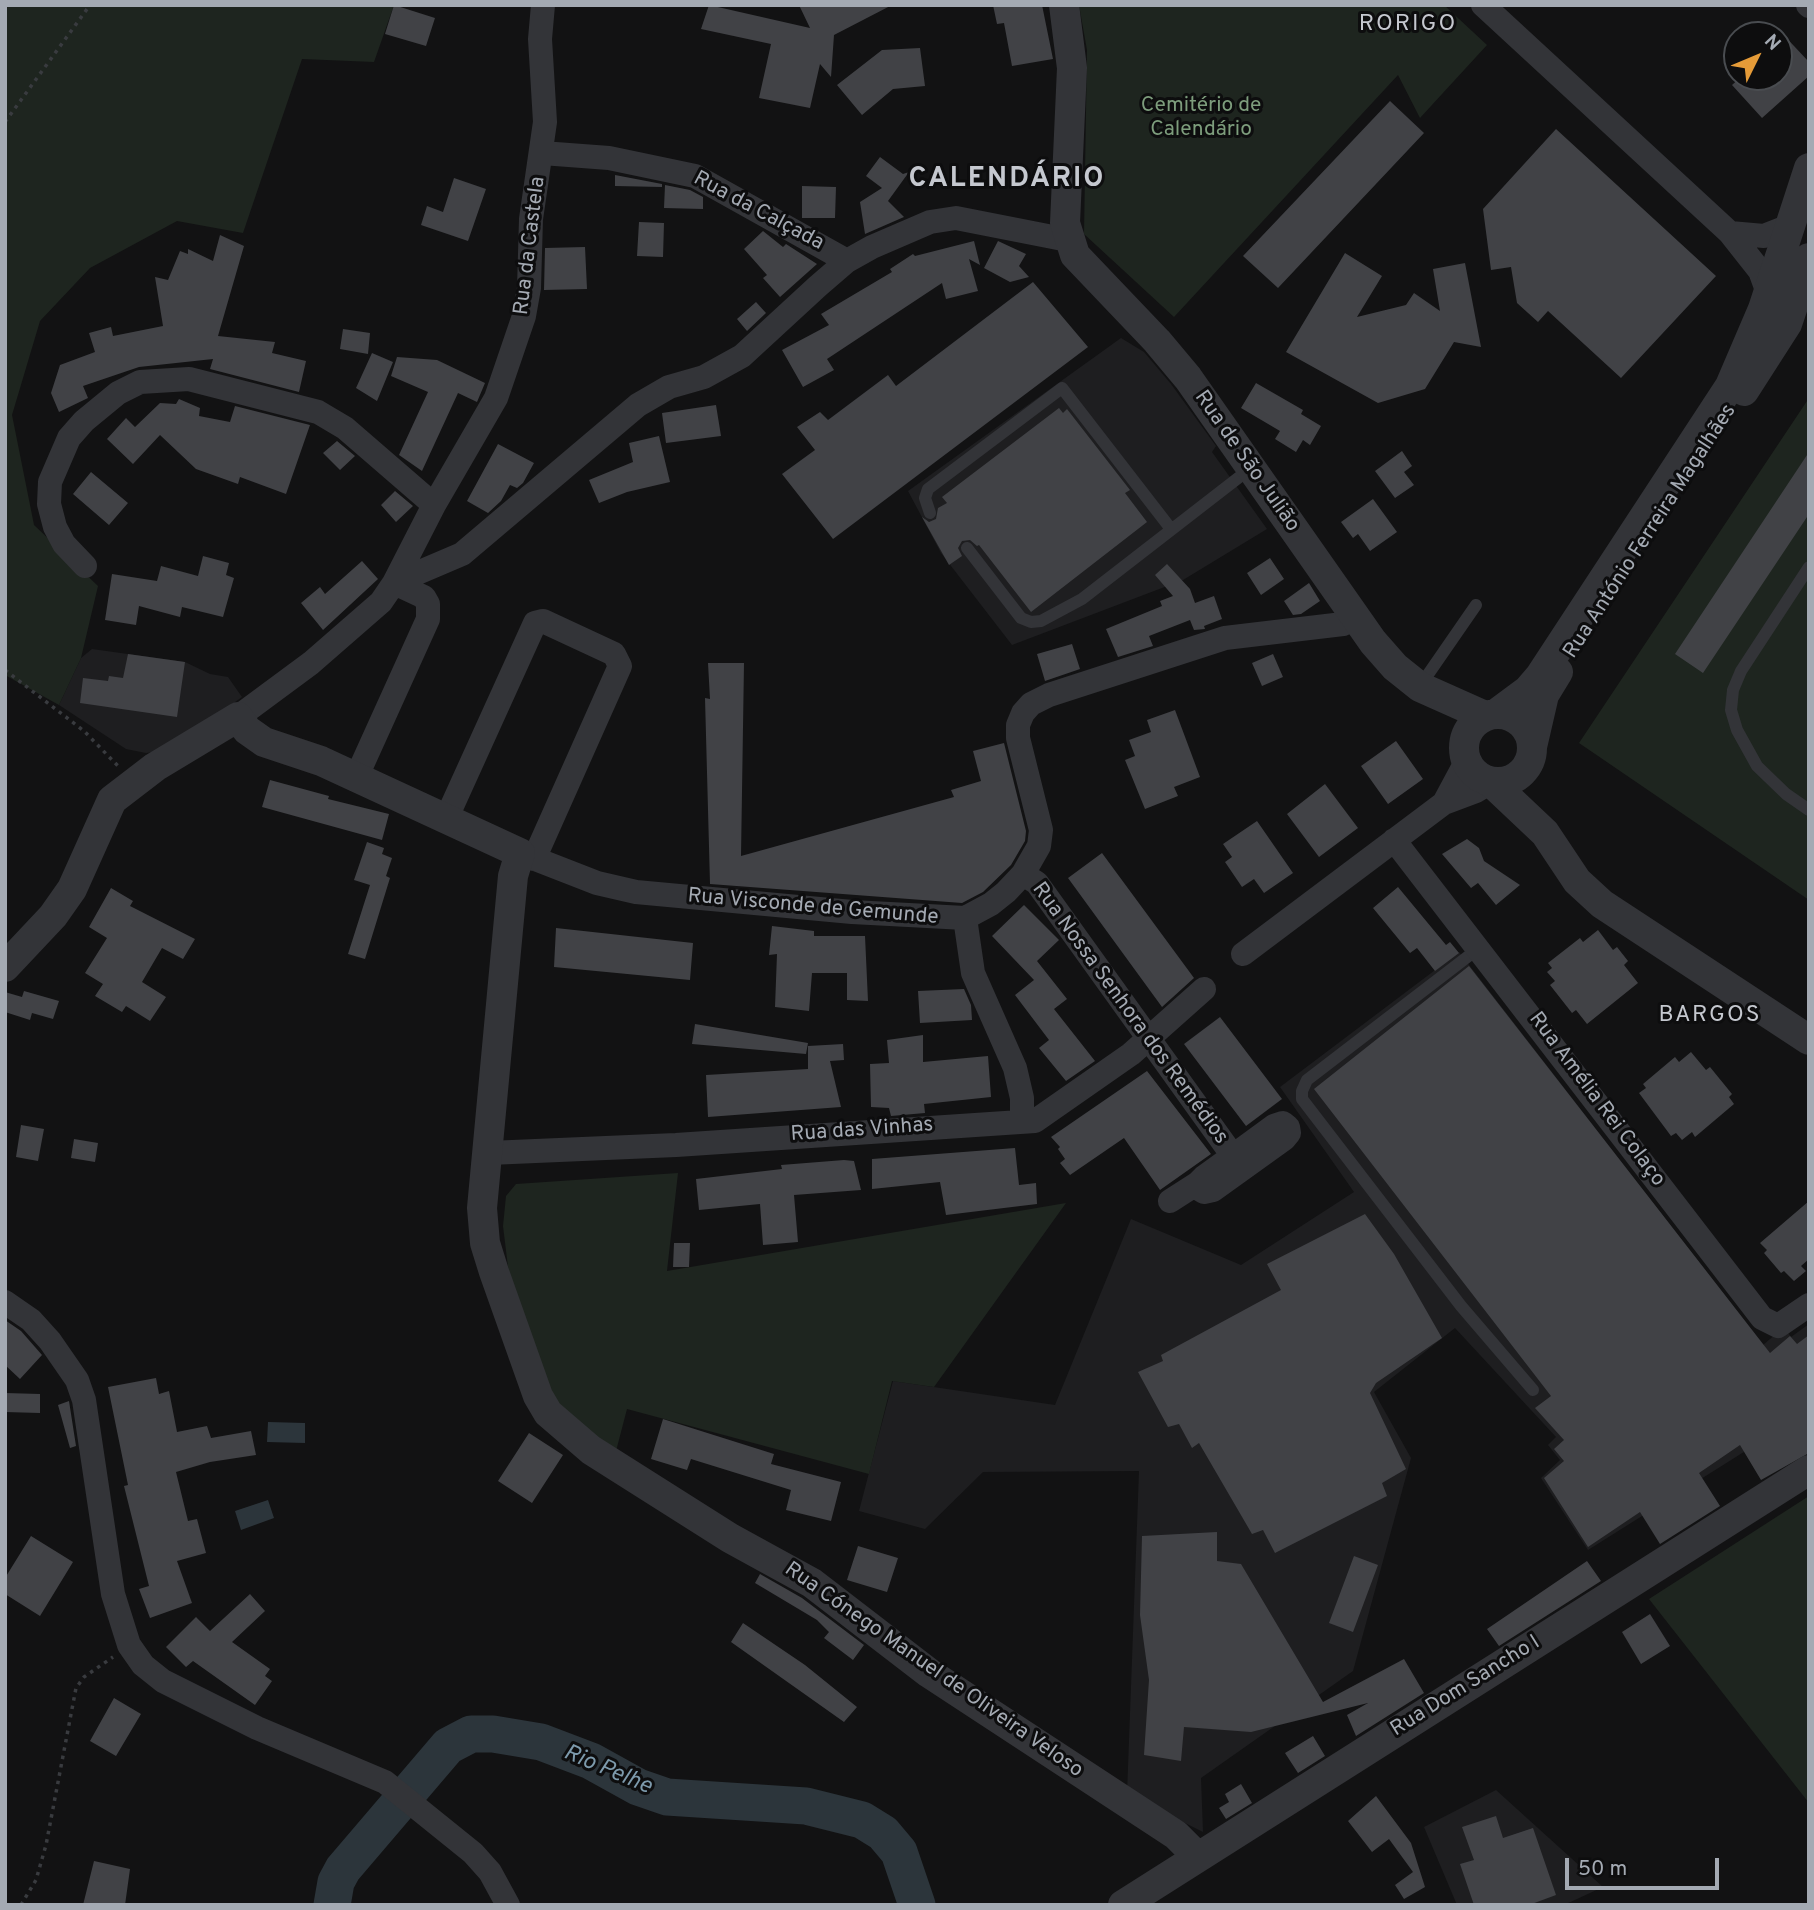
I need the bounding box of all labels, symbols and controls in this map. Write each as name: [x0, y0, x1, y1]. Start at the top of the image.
district label: RORIGO: [1360, 11, 1456, 39]
north arrow: [1723, 21, 1793, 91]
text: N: [1758, 30, 1785, 56]
park label: Cemitério de Calendário: [1141, 94, 1261, 144]
district label: CALENDÁRIO: [910, 163, 1104, 197]
street label: Rua da Calçada: [689, 167, 827, 257]
street label: Rua da Castela: [510, 175, 552, 317]
street label: Rua de São Julião: [1188, 386, 1304, 538]
street label: Rua António Ferreira Magalhães: [1559, 400, 1743, 664]
street label: Rua Nossa Senhora dos Remédios: [1026, 878, 1232, 1150]
street label: Rua Visconde de Gemunde: [687, 884, 939, 932]
district label: BARGOS: [1659, 1002, 1761, 1030]
street label: Rua Amélia Rei Colaço: [1522, 1008, 1670, 1192]
street label: Rua das Vinhas: [790, 1113, 934, 1149]
street label: Rua Cónego Manuel de Oliveira Veloso: [779, 1558, 1087, 1784]
street label: Rua Dom Sancho I: [1387, 1631, 1545, 1743]
water label: Rio Pelhe: [559, 1740, 655, 1802]
scale bar: [1569, 1843, 1723, 1887]
text: 50 m: [1578, 1856, 1627, 1883]

